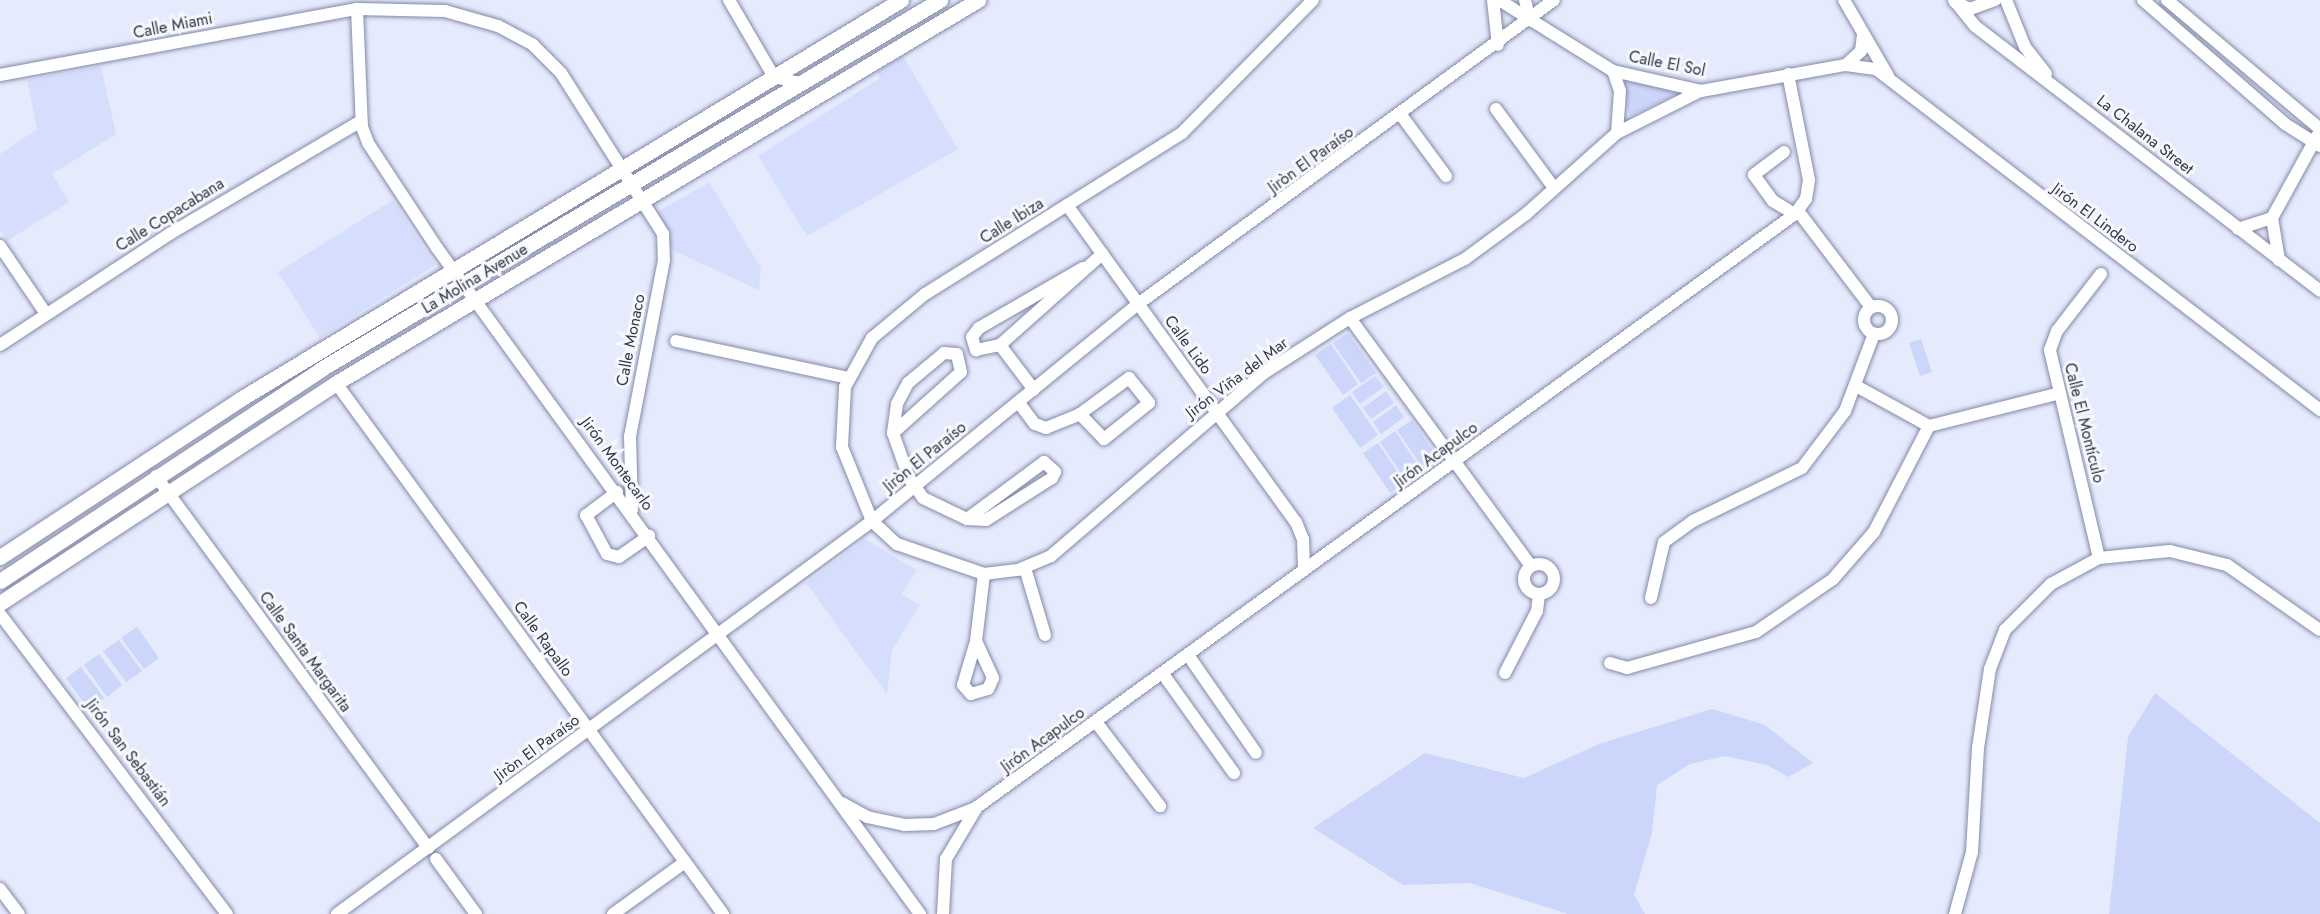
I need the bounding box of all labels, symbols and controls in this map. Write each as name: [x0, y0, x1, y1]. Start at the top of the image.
street label: Calle Miami: [132, 9, 214, 43]
street label: Calle El Sol: [1627, 47, 1707, 81]
street label: La Chalana Street: [2093, 91, 2197, 179]
street label: Jiròn El Paraíso: [1265, 123, 1357, 197]
street label: Calle Copacabana: [112, 174, 228, 256]
street label: Jirón El Lindero: [2048, 179, 2142, 257]
street label: Calle Ibiza: [977, 194, 1047, 248]
street label: La Molina Avenue: [419, 240, 531, 318]
street label: Calle Monaco: [613, 292, 649, 388]
street label: Calle Lido: [1160, 312, 1216, 378]
street label: Jirón Viña del Mar: [1182, 333, 1292, 423]
street label: Calle El Montículo: [2060, 361, 2108, 485]
street label: Jirón Montecarlo: [577, 414, 657, 514]
street label: Jiròn El Paraíso: [880, 418, 970, 496]
street label: Jirón Acapulco: [1390, 418, 1482, 492]
street label: Calle Santa Margarita: [255, 588, 355, 716]
street label: Calle Rapallo: [509, 598, 577, 680]
street label: Jirón San Sebastián: [81, 696, 175, 810]
street label: Jirón Acapulco: [997, 703, 1089, 777]
street label: Jiròn El Paraíso: [491, 711, 583, 785]

